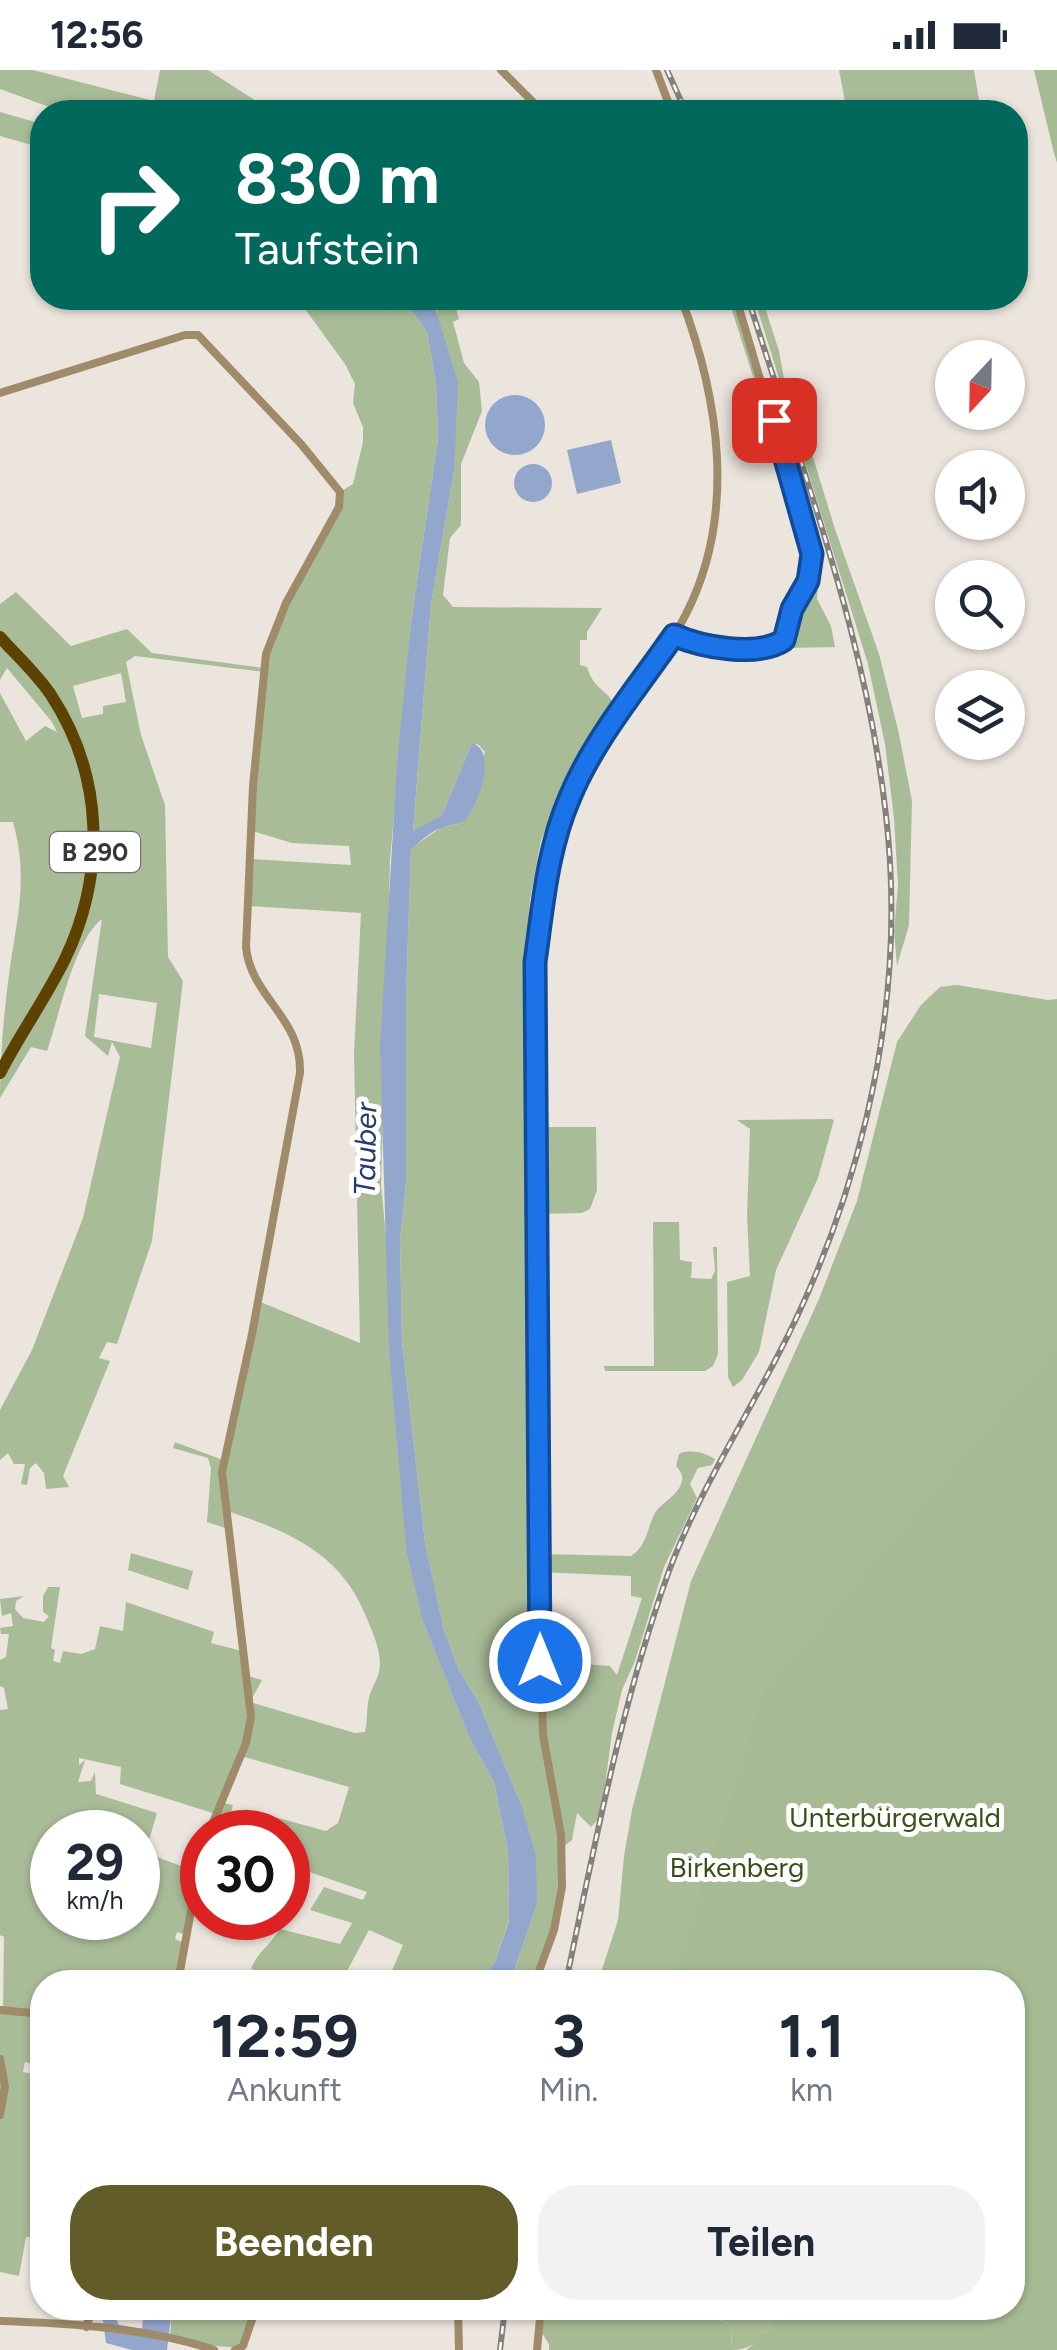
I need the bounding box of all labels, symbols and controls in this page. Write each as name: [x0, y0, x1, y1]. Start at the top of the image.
text: 12:56: [50, 12, 144, 58]
text: 830 m: [235, 136, 440, 221]
icon: right: [70, 140, 200, 270]
text: Taufstein: [235, 221, 420, 275]
north arrow: [935, 340, 1025, 430]
map controls: [935, 340, 1025, 760]
pin: [732, 378, 817, 463]
icon: arrive: [747, 393, 802, 448]
button: sound: [935, 450, 1025, 540]
button: search: [935, 560, 1025, 650]
button: layers: [935, 670, 1025, 760]
road number: B 290: [50, 832, 140, 872]
water label: Tauber: [346, 1100, 384, 1196]
position arrow: [488, 1609, 592, 1713]
park label: Unterbürgerwald: [789, 1800, 1001, 1834]
speed limit sign: 30: [180, 1810, 310, 1940]
text: 29: [66, 1832, 124, 1893]
park label: Birkenberg: [670, 1850, 804, 1884]
text: km/h: [66, 1885, 124, 1915]
text: 12:59: [211, 2000, 358, 2072]
text: 3: [552, 2000, 585, 2072]
text: 1.1: [779, 2000, 844, 2072]
text: Ankunft: [227, 2071, 342, 2109]
text: Min.: [539, 2071, 598, 2109]
text: km: [790, 2071, 833, 2109]
button: Beenden: [70, 2185, 518, 2300]
button: Teilen: [538, 2185, 985, 2300]

